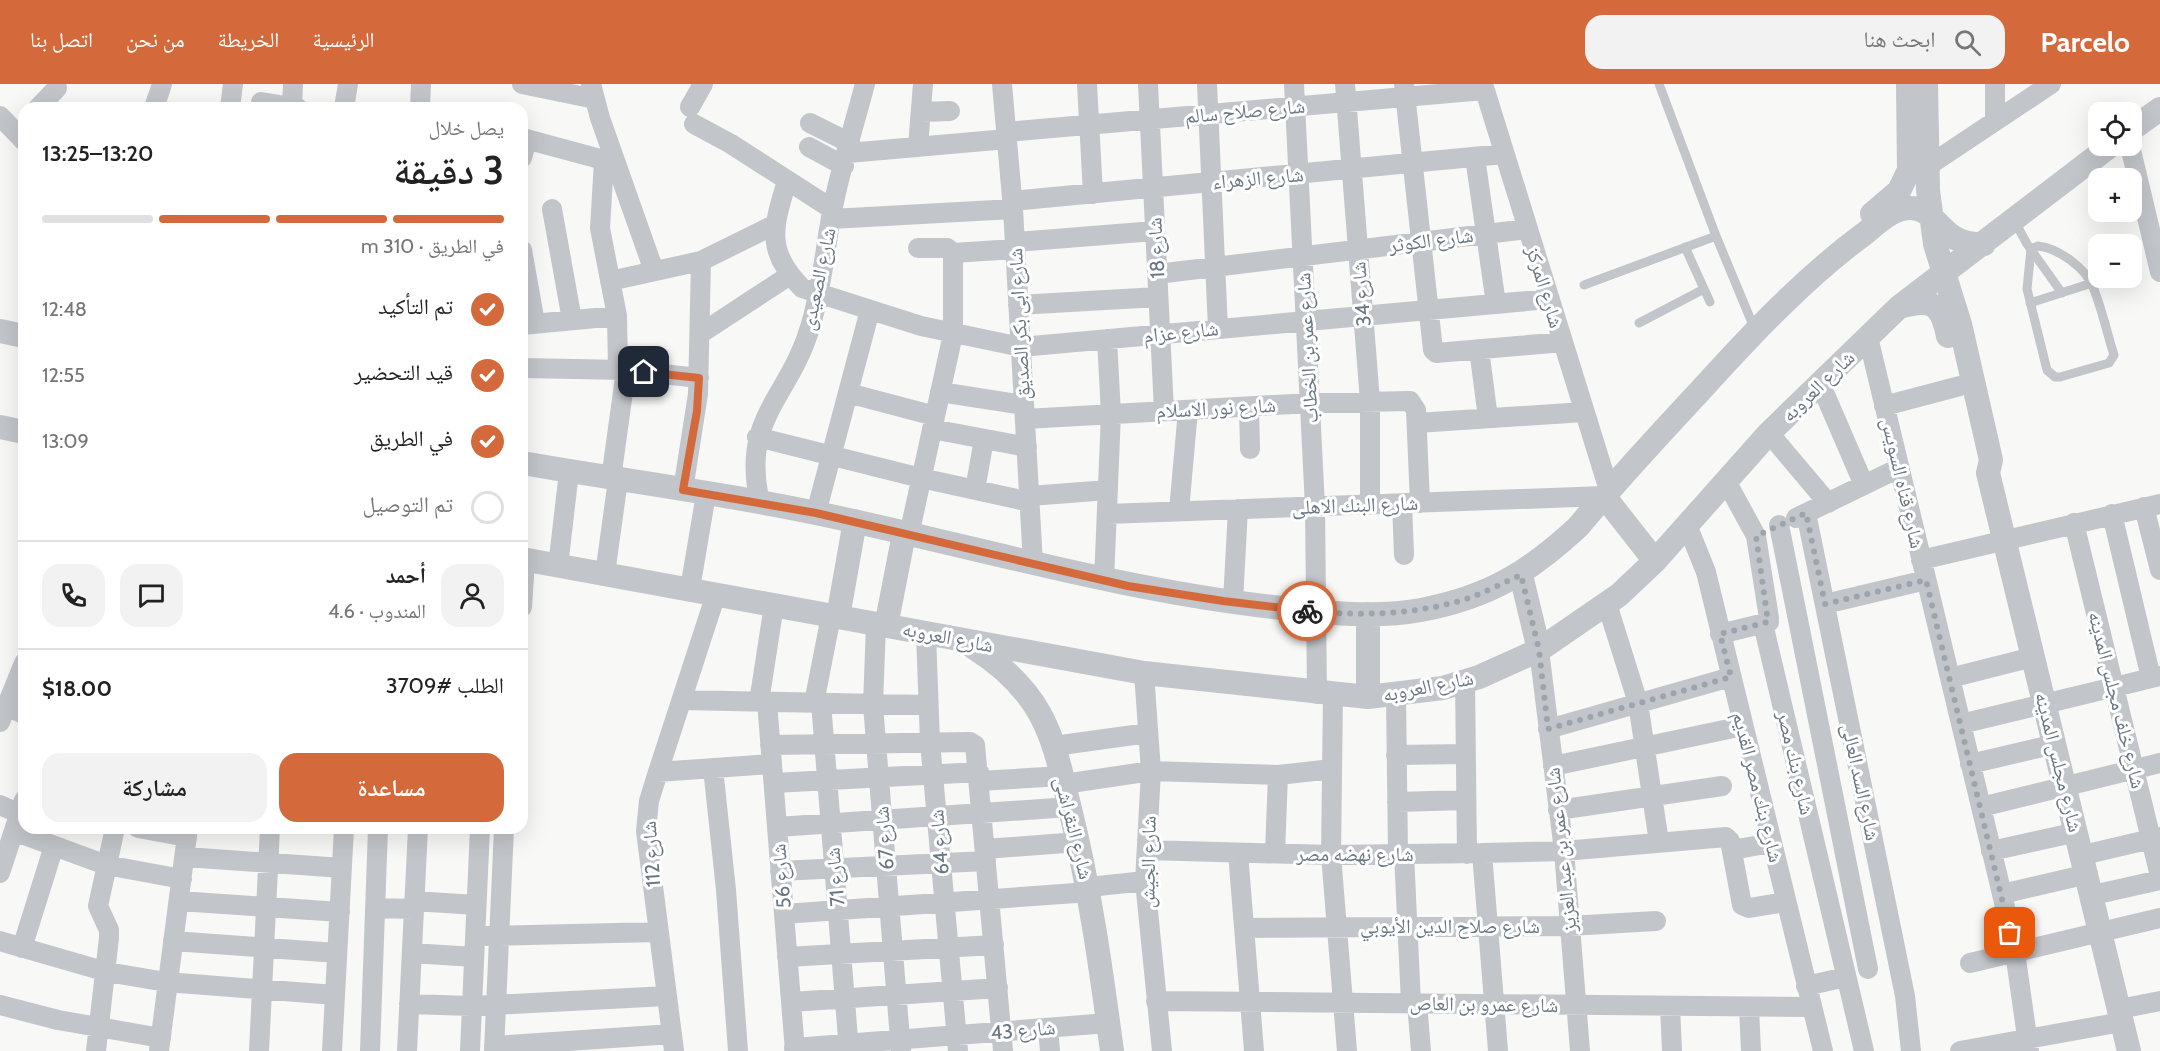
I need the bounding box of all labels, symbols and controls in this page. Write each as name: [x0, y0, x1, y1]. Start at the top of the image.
search box: [1585, 15, 2005, 69]
text: Parcelo: [2041, 25, 2130, 59]
text: ابحث هنا: [1863, 26, 1936, 53]
icon: search: [1951, 26, 1984, 59]
text: اتصل بنا: [30, 27, 93, 52]
text: من نحن: [126, 27, 185, 52]
text: الخريطة: [218, 27, 279, 52]
text: الرئيسية: [312, 27, 375, 52]
street label: شارع صلاح سالم: [1184, 94, 1306, 130]
map controls: [2088, 102, 2142, 288]
button: locate: [2088, 102, 2142, 156]
text: يصل خلال: [428, 116, 504, 140]
text: 13:20–13:25: [42, 140, 153, 167]
text: 3 دقيقة: [393, 146, 504, 194]
street label: شارع الزهراء: [1211, 162, 1305, 195]
button: +: [2088, 168, 2142, 222]
street label: شارع 18: [1142, 217, 1171, 279]
street label: شارع الكوثر: [1386, 223, 1475, 258]
street label: شارع الصعيدى: [795, 225, 842, 333]
text: في الطريق · 310 m: [361, 234, 504, 258]
button: −: [2088, 234, 2142, 288]
street label: شارع المركز: [1520, 242, 1569, 331]
street label: شارع ابى بكر الصديق: [1003, 247, 1036, 401]
street label: شارع 34: [1346, 261, 1377, 327]
street label: شارع عمر بن الخطاب: [1291, 272, 1324, 424]
text: تم التأكيد: [378, 293, 453, 320]
icon: check: [471, 293, 504, 326]
text: 12:48: [42, 297, 87, 321]
street label: شارع عزام: [1142, 316, 1220, 350]
street label: شارع العروبه: [1777, 345, 1860, 427]
pin: [618, 346, 669, 397]
icon: home: [627, 355, 660, 388]
text: قيد التحضير: [354, 359, 453, 386]
icon: check: [471, 359, 504, 392]
text: 12:55: [42, 363, 85, 387]
street label: شارع نور الاسلام: [1156, 393, 1277, 425]
street label: شارع قناه السويس: [1875, 415, 1930, 551]
text: في الطريق: [369, 425, 453, 452]
icon: check: [471, 425, 504, 458]
text: 13:09: [42, 429, 89, 453]
text: تم التوصيل: [363, 491, 453, 518]
street label: شارع البنك الاهلى: [1291, 491, 1419, 520]
text: أحمد: [386, 562, 426, 589]
button: phone: [42, 564, 105, 627]
button: chat: [120, 564, 183, 627]
button: person: [441, 564, 504, 627]
courier: [1277, 581, 1337, 641]
icon: bike: [1291, 595, 1324, 628]
text: المندوب · 4.6: [328, 599, 426, 623]
street label: شارع خلف مجلس المدينه: [2082, 609, 2151, 791]
street label: شارع العروبه: [900, 616, 995, 659]
street label: شارع العروبه: [1381, 665, 1476, 708]
text: الطلب #3709: [386, 672, 504, 699]
text: $18.00: [42, 675, 112, 702]
street label: شارع مجلس المدينه: [2029, 690, 2088, 835]
street label: شارع بنك مصر: [1771, 708, 1820, 817]
street label: شارع بنك مصر القديم: [1726, 709, 1788, 865]
street label: شارع السد العالى: [1836, 721, 1885, 843]
button: مشاركة: [42, 753, 267, 822]
button: مساعدة: [279, 753, 504, 822]
street label: شارع عمر بن عبد العزيز: [1540, 766, 1583, 934]
street label: شارع النقراشى: [1049, 774, 1098, 882]
street label: شارع 67: [869, 805, 900, 871]
street label: شارع 64: [924, 808, 955, 876]
street label: شارع الجيش: [1135, 816, 1162, 908]
street label: شارع 112: [637, 820, 666, 888]
street label: شارع نهضه مصر: [1295, 842, 1414, 867]
street label: شارع 56: [766, 843, 797, 909]
street label: شارع 71: [820, 846, 851, 907]
pin: [1984, 907, 2035, 958]
street label: شارع صلاح الدين الأيوبي: [1360, 914, 1540, 942]
icon: bag: [1993, 916, 2026, 949]
street label: شارع عمرو بن العاص: [1409, 991, 1559, 1018]
street label: شارع 43: [990, 1015, 1056, 1046]

